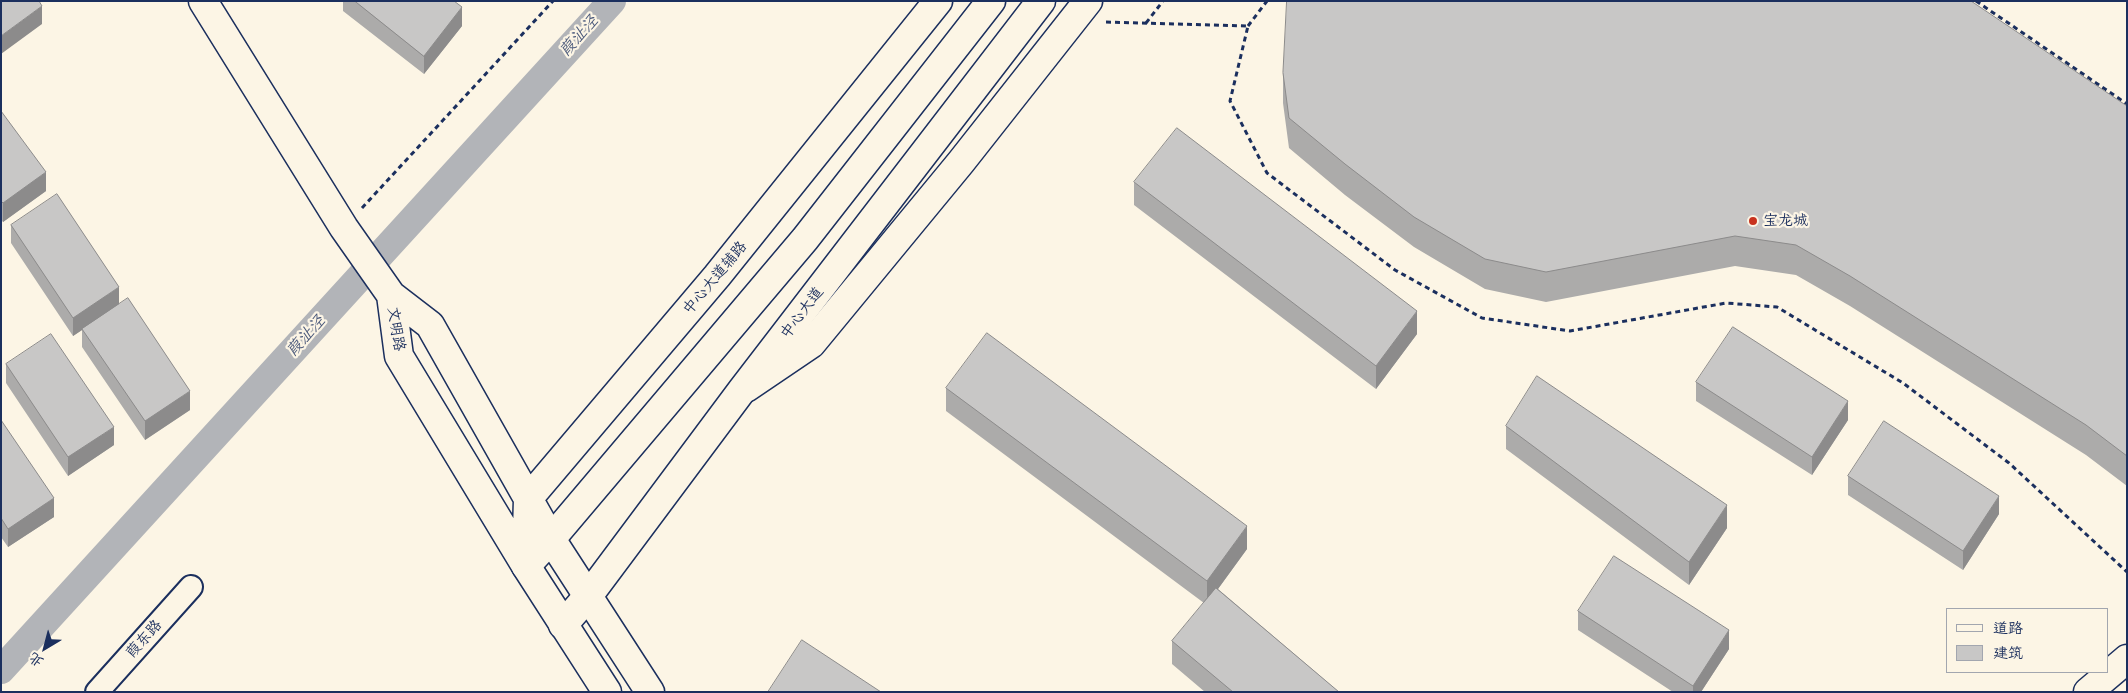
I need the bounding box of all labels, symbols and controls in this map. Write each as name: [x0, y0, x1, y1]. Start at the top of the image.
water label: 葭沚泾: [556, 12, 602, 60]
place label: 宝龙城: [1763, 212, 1808, 230]
marker: 宝龙城: [1747, 215, 1759, 227]
street label: 中心大道辅路: [679, 238, 751, 318]
street label: 中心大道: [777, 284, 827, 342]
street label: 文明路: [384, 305, 408, 353]
water label: 葭沚泾: [283, 312, 329, 360]
legend: [1946, 608, 2108, 673]
street label: 葭东路: [122, 616, 166, 662]
text: 道路: [1993, 618, 2023, 637]
north arrow: [20, 623, 70, 673]
text: 建筑: [1993, 643, 2023, 662]
text: 北: [25, 649, 47, 671]

